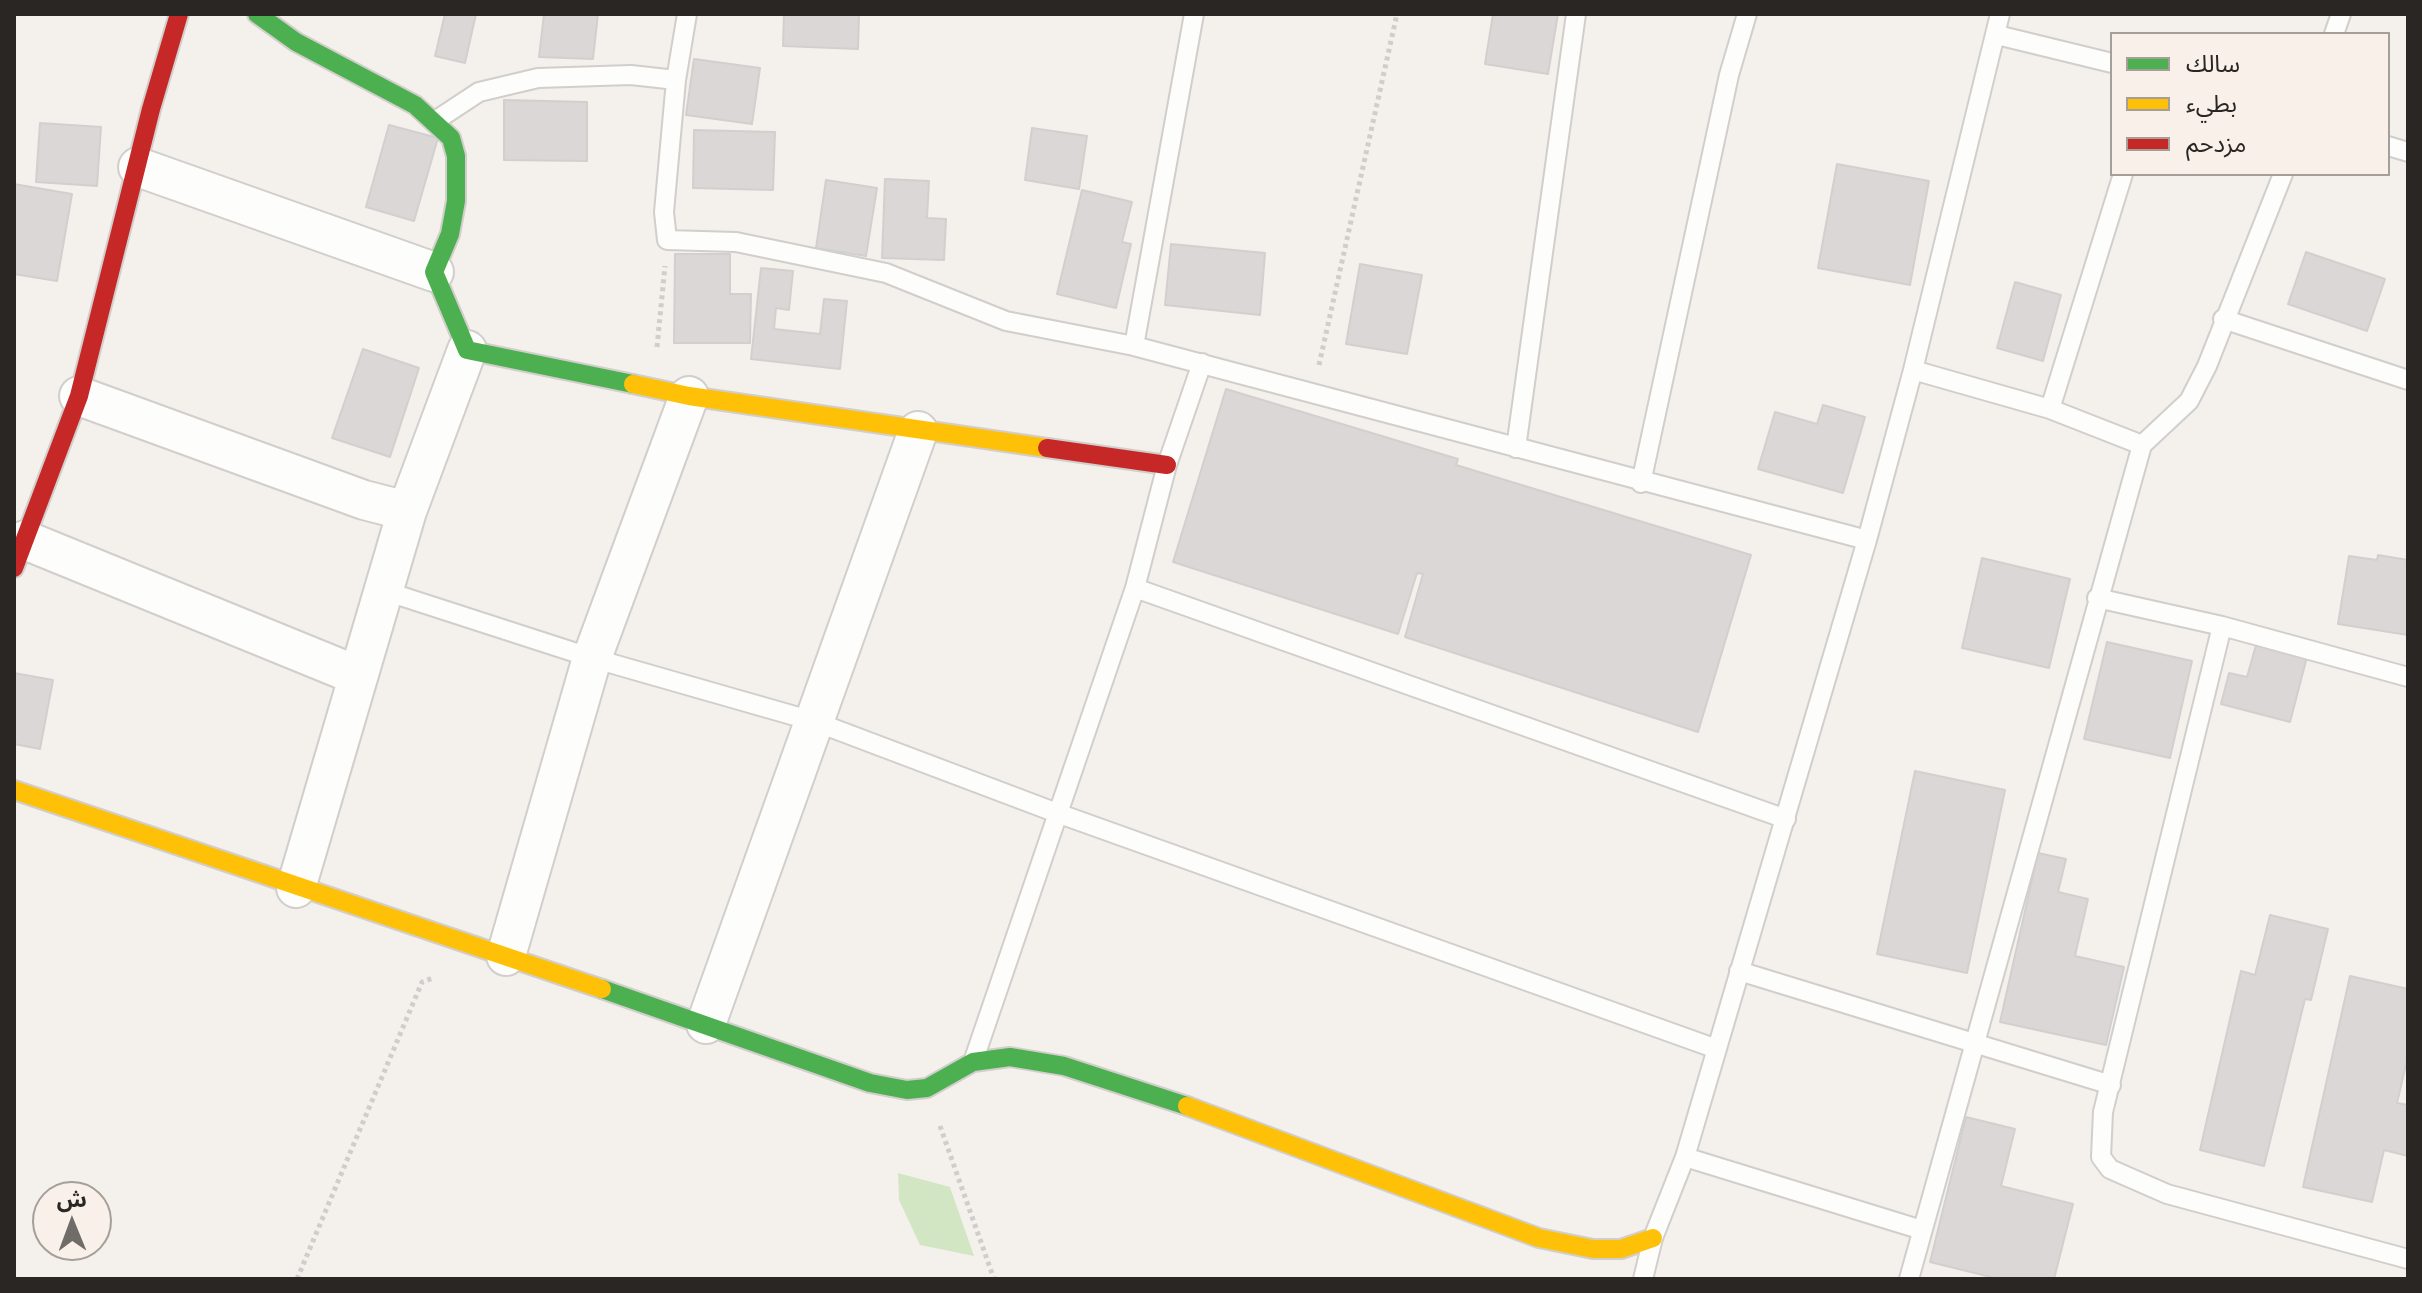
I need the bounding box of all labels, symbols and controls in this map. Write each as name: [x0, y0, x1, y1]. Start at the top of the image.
legend: [2110, 32, 2390, 176]
text: سالك: [2186, 46, 2240, 79]
text: بطيء: [2186, 86, 2237, 119]
text: مزدحم: [2186, 126, 2246, 159]
north arrow: [32, 1181, 112, 1261]
text: ش: [56, 1184, 87, 1214]

